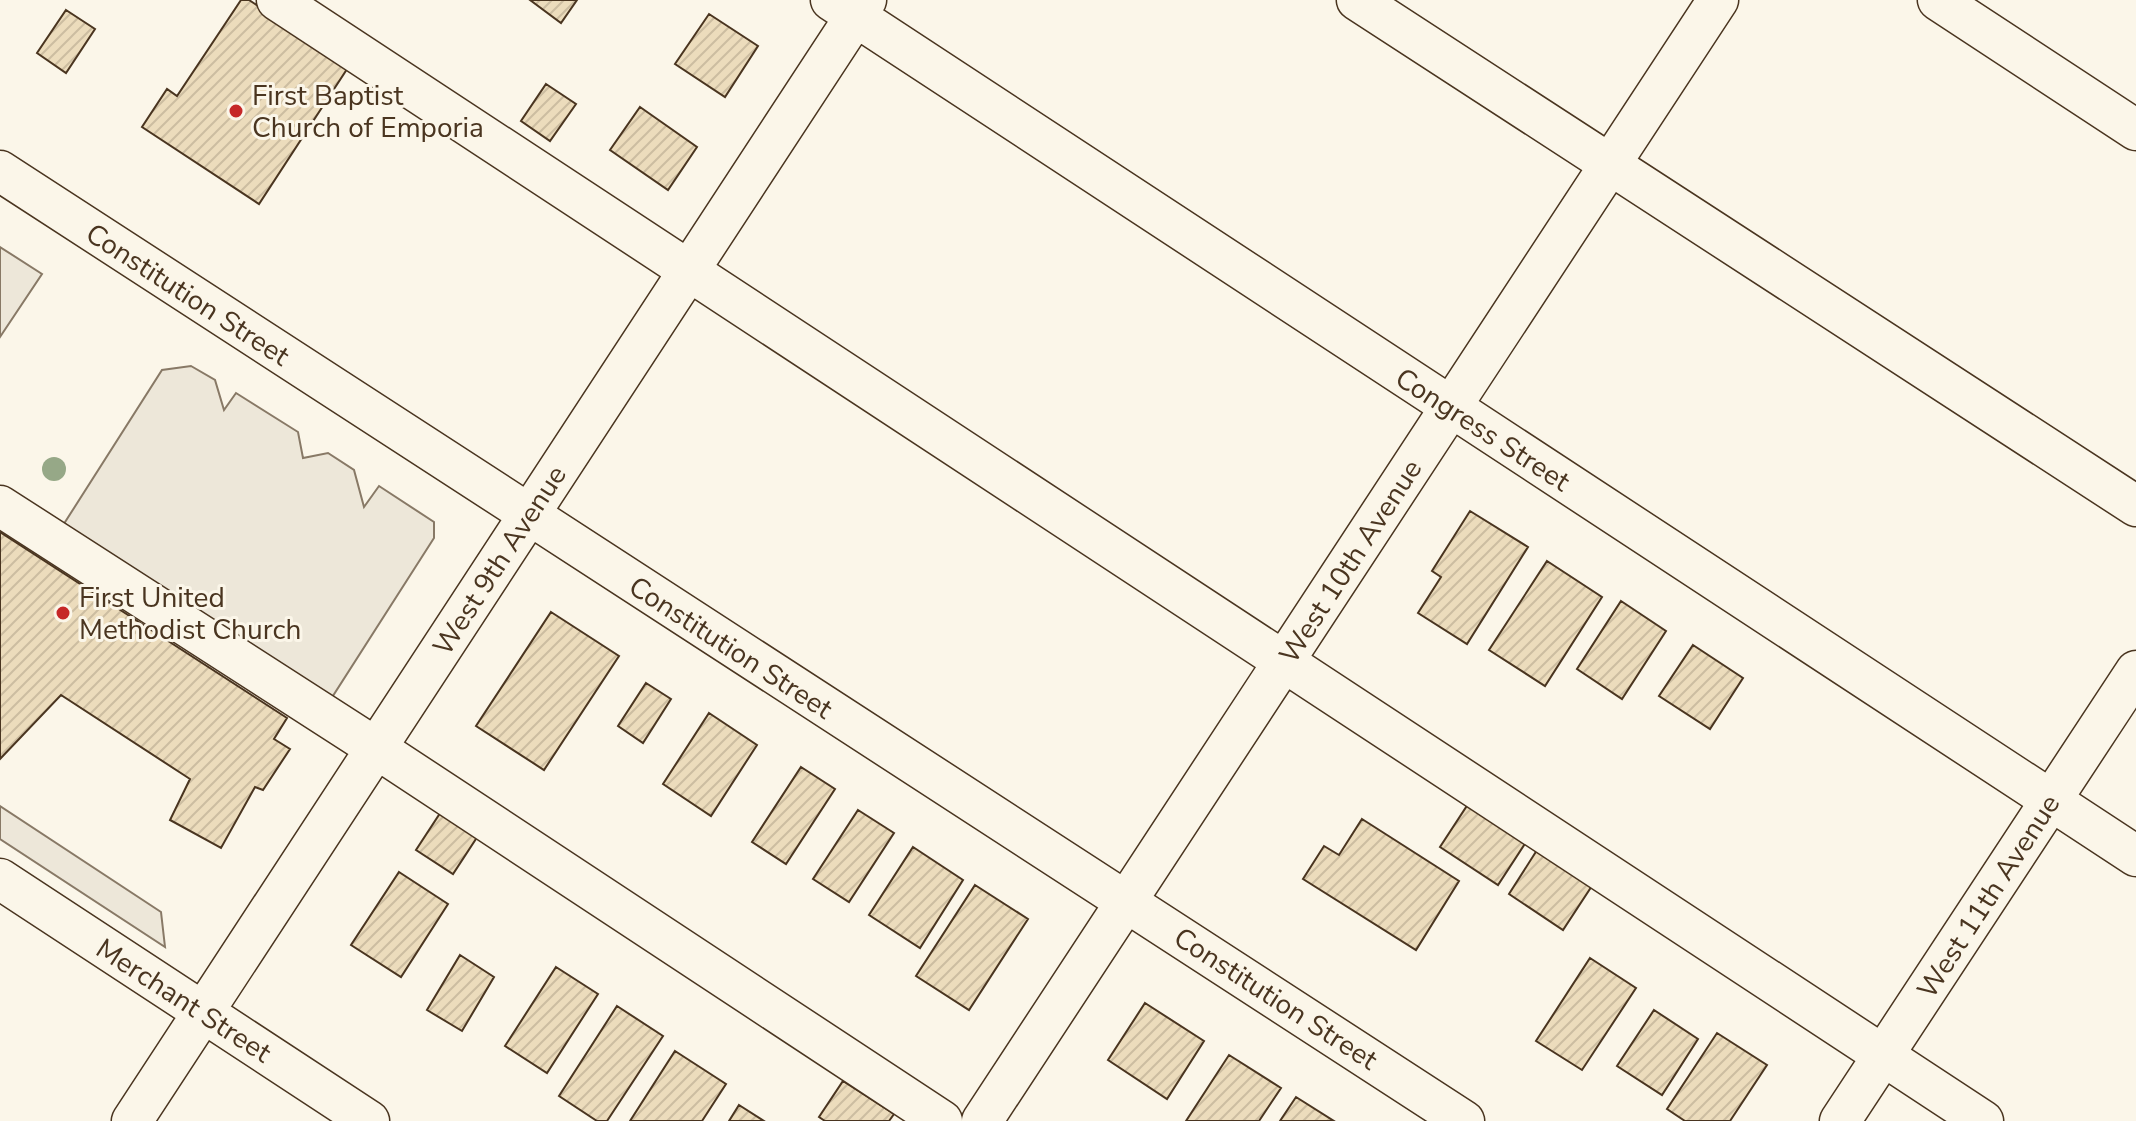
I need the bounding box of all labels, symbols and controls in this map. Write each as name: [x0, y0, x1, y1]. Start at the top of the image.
place label: First Baptist Church of Emporia: [252, 77, 484, 147]
marker: First Baptist Church of Emporia: [227, 102, 245, 120]
street label: Constitution Street: [78, 215, 297, 375]
street label: Congress Street: [1388, 359, 1577, 501]
street label: West 10th Avenue: [1271, 452, 1431, 671]
street label: West 9th Avenue: [424, 458, 576, 663]
street label: Constitution Street: [621, 568, 840, 728]
place label: First United Methodist Church: [79, 579, 301, 649]
marker: First United Methodist Church: [54, 604, 72, 622]
street label: West 11th Avenue: [1909, 787, 2069, 1006]
street label: Constitution Street: [1166, 919, 1385, 1079]
street label: Merchant Street: [89, 930, 279, 1072]

